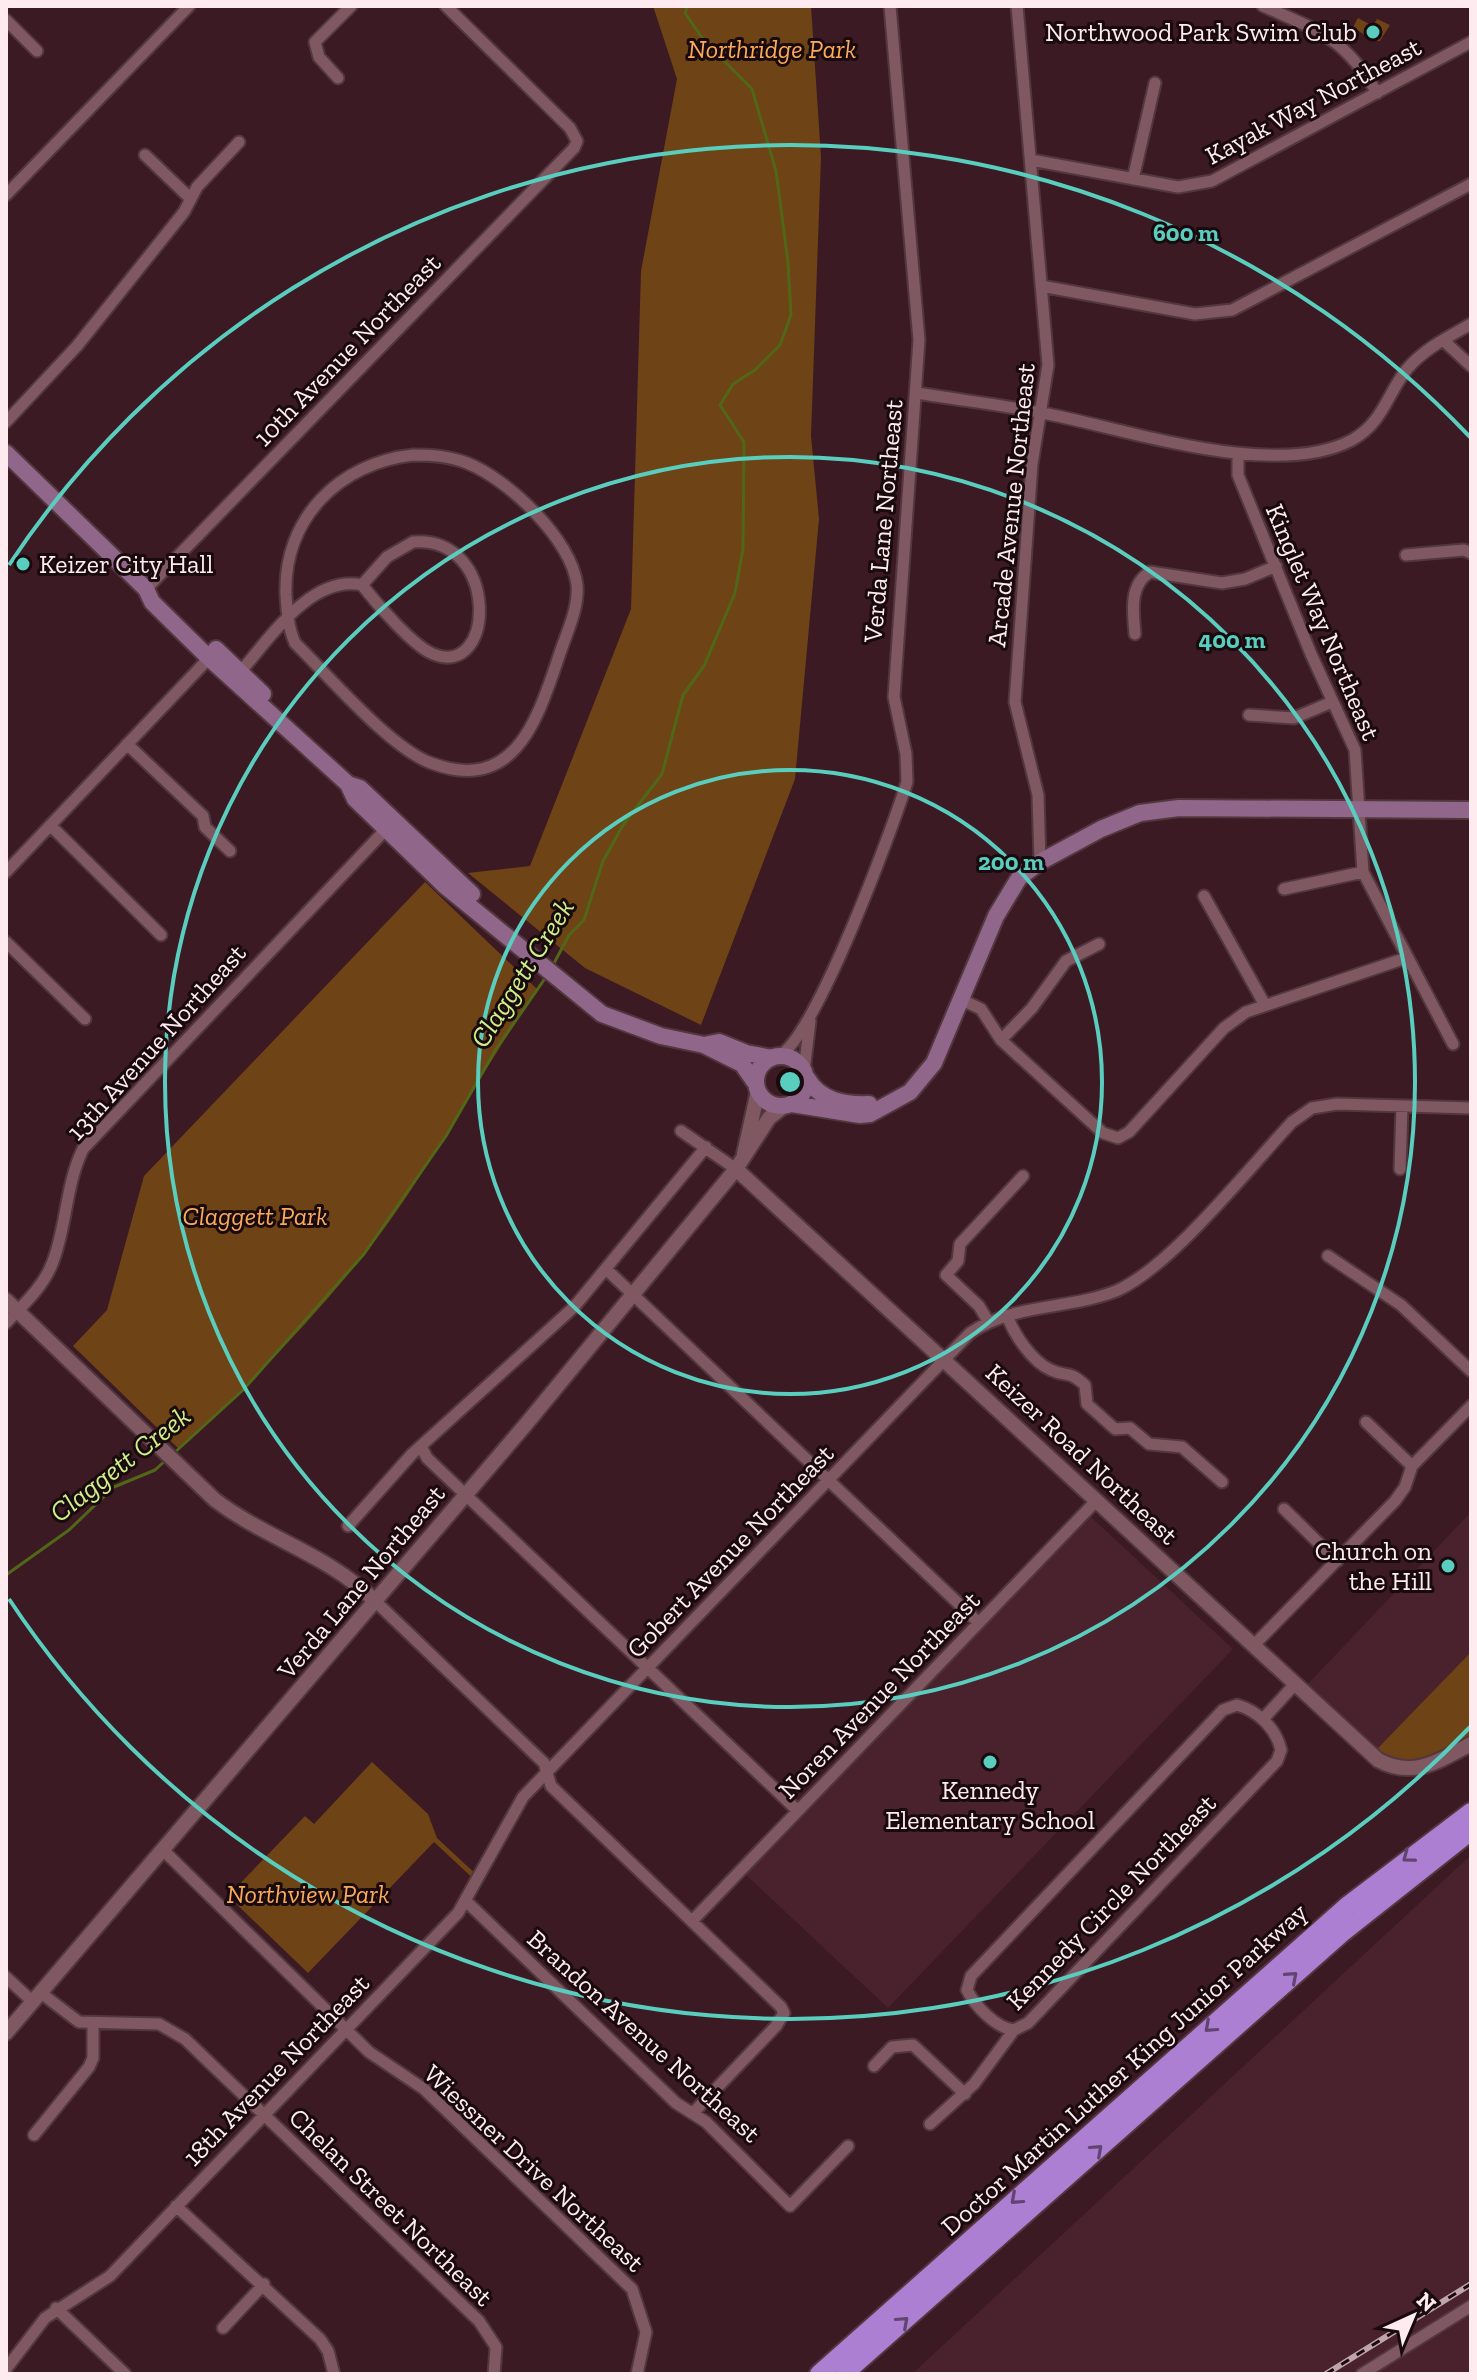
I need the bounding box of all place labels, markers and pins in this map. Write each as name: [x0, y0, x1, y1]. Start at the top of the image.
place label: Northwood Park Swim Club: [1045, 16, 1357, 48]
marker: Northwood Park Swim Club: [1364, 23, 1382, 41]
place label: Keizer City Hall: [39, 548, 213, 580]
marker: Keizer City Hall: [14, 555, 32, 573]
centre of rings: [776, 1068, 804, 1096]
place label: Church on the Hill: [1315, 1535, 1432, 1597]
marker: Church on the Hill: [1439, 1557, 1457, 1575]
marker: Kennedy Elementary School: [981, 1753, 999, 1771]
place label: Kennedy Elementary School: [885, 1774, 1095, 1836]

